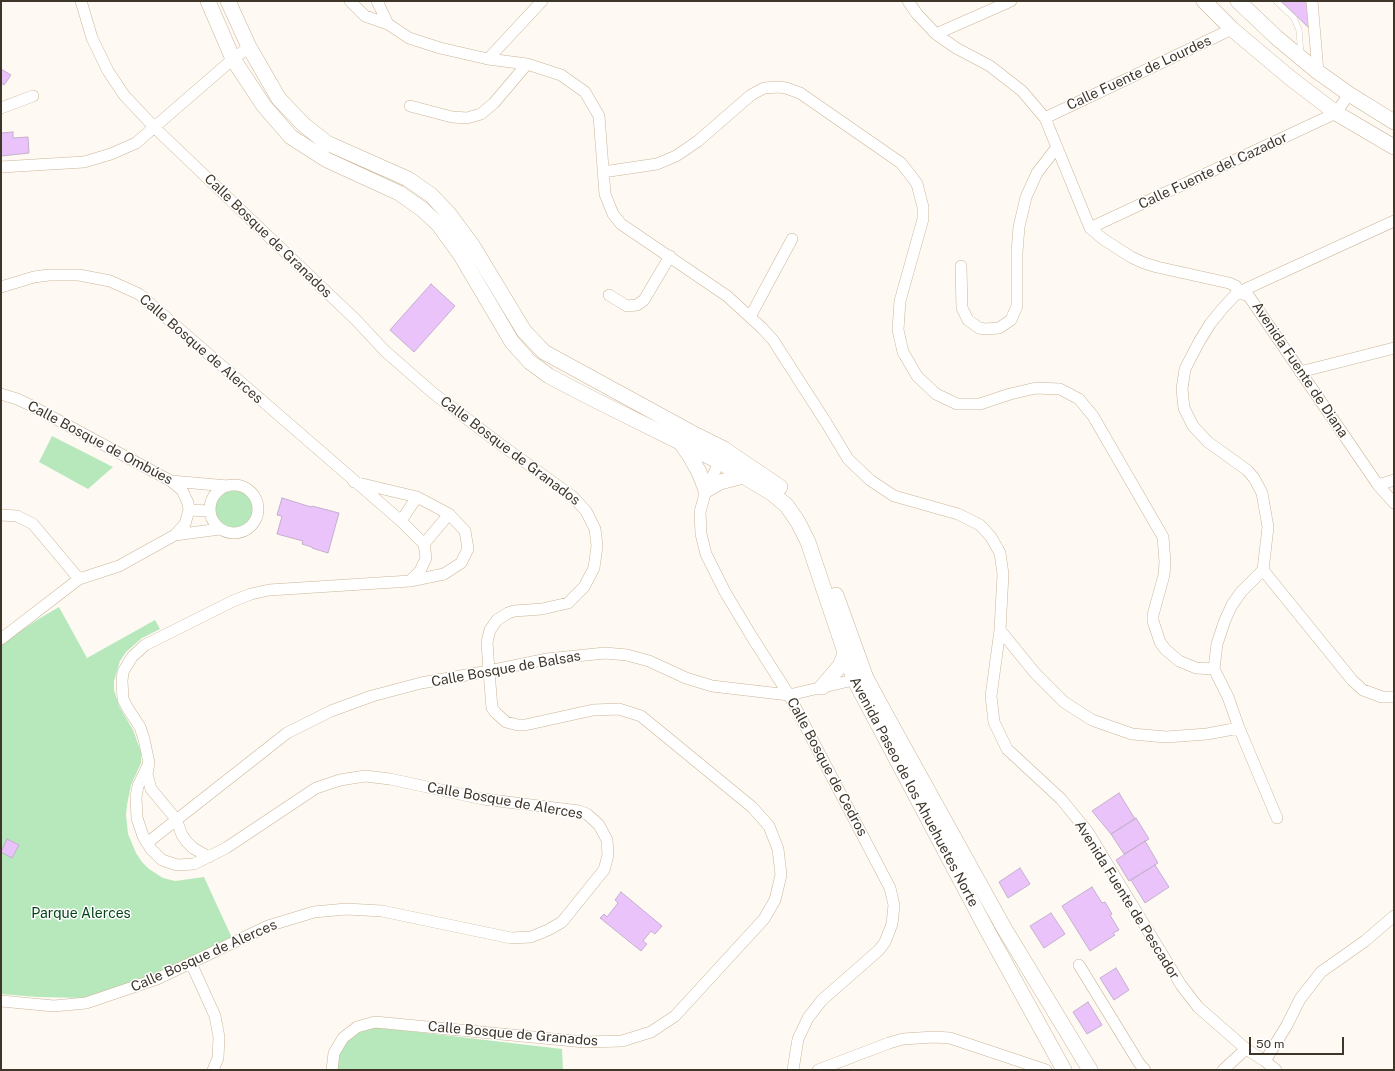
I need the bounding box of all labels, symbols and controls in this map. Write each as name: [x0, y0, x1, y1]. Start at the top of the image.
street label: Calle Fuente de Lourdes: [1064, 32, 1214, 114]
street label: Calle Fuente del Cazador: [1136, 129, 1290, 213]
street label: Calle Bosque de Granados: [201, 171, 335, 301]
street label: Calle Bosque de Alerces: [136, 291, 266, 407]
street label: Avenida Fuente de Diana: [1248, 299, 1352, 441]
street label: Calle Bosque de Granados: [437, 393, 583, 509]
street label: Calle Bosque de Ombúes: [24, 398, 176, 488]
street label: Calle Bosque de Balsas: [430, 648, 582, 690]
street label: Avenida Paseo de los Ahuehuetes Norte: [846, 674, 982, 910]
street label: Calle Bosque de Cedros: [783, 695, 871, 839]
street label: Calle Bosque de Alerces: [426, 779, 584, 823]
street label: Avenida Fuente de Pescador: [1071, 818, 1183, 982]
park label: Parque Alerces: [31, 906, 131, 922]
street label: Calle Bosque de Alerces: [128, 916, 280, 996]
street label: Calle Bosque de Granados: [427, 1018, 599, 1050]
scale bar: [1251, 1029, 1346, 1055]
text: 50 m: [1256, 1037, 1284, 1051]

